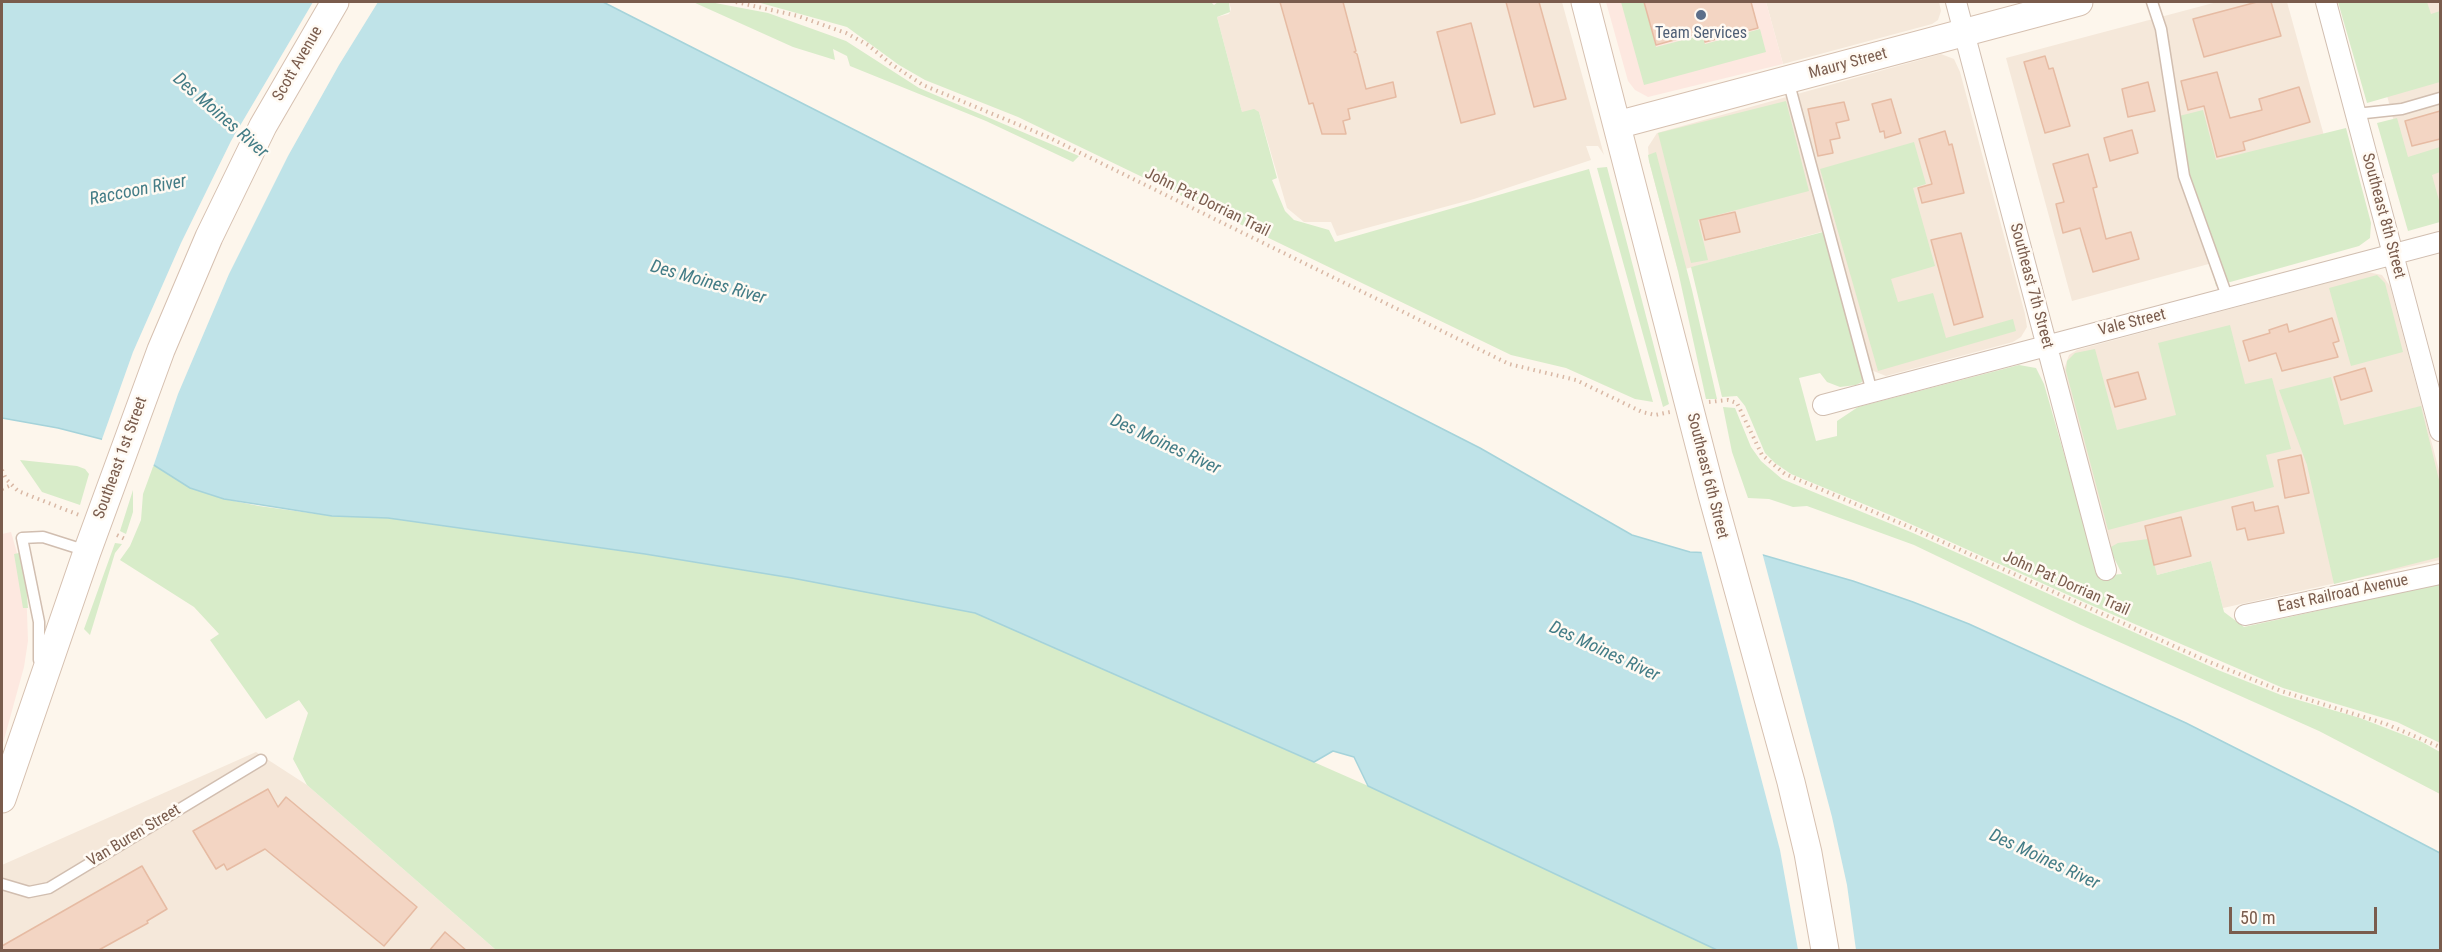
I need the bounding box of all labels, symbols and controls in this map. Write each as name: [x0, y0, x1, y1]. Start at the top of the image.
marker: Team Services: [1694, 8, 1708, 22]
street label: Scott Avenue: [269, 23, 327, 105]
place label: Team Services: [1655, 24, 1747, 44]
street label: Maury Street: [1807, 44, 1889, 84]
water label: Des Moines River: [168, 69, 272, 163]
street label: Southeast 8th Street: [2357, 151, 2409, 281]
street label: John Pat Dorrian Trail: [1141, 164, 1273, 242]
water label: Raccoon River: [88, 171, 188, 211]
street label: Southeast 7th Street: [2005, 221, 2057, 351]
water label: Des Moines River: [648, 256, 768, 310]
street label: Vale Street: [2096, 305, 2168, 341]
street label: Southeast 1st Street: [90, 394, 152, 522]
water label: Des Moines River: [1107, 410, 1223, 480]
street label: Southeast 6th Street: [1682, 411, 1732, 541]
street label: John Pat Dorrian Trail: [2000, 547, 2132, 621]
street label: East Railroad Avenue: [2276, 571, 2410, 617]
water label: Des Moines River: [1546, 617, 1662, 687]
street label: Van Buren Street: [84, 801, 184, 871]
water label: Des Moines River: [1986, 825, 2102, 895]
scale bar: [2232, 895, 2380, 933]
text: 50 m: [2240, 907, 2275, 928]

